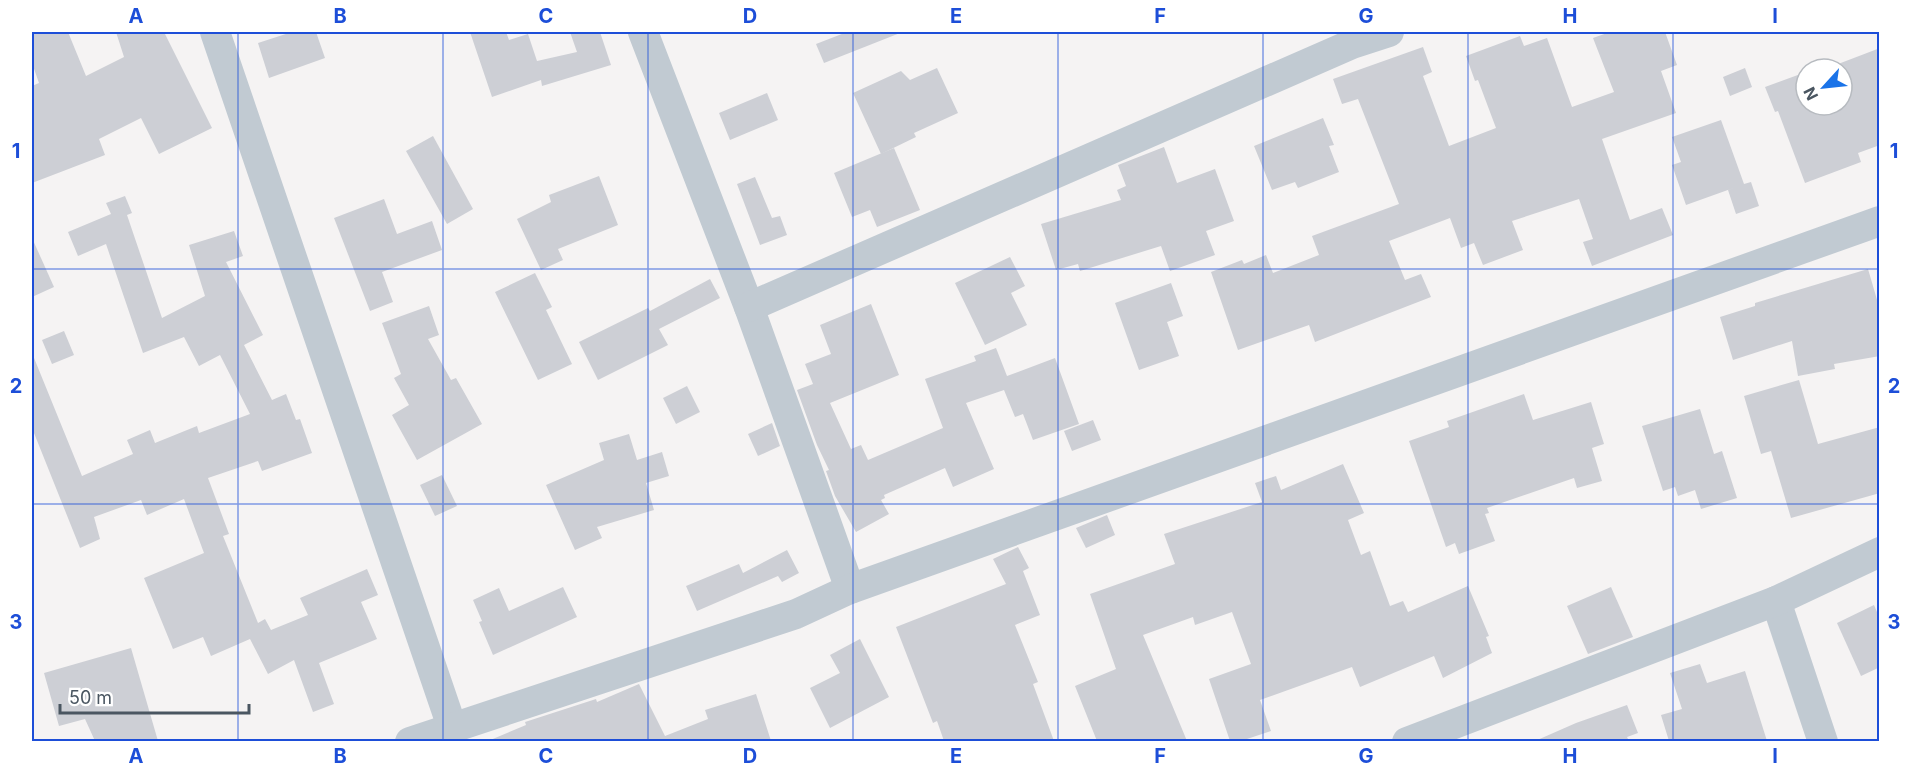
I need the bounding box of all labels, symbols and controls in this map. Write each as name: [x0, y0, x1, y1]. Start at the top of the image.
text: A: [129, 4, 144, 28]
text: B: [333, 4, 347, 28]
text: C: [539, 4, 553, 28]
text: D: [743, 4, 757, 28]
text: E: [950, 4, 962, 28]
text: F: [1154, 4, 1166, 28]
text: G: [1358, 4, 1374, 28]
text: H: [1563, 4, 1577, 28]
text: I: [1772, 4, 1778, 28]
north arrow: [1794, 57, 1854, 117]
text: N: [1799, 84, 1822, 104]
text: 1: [12, 139, 20, 163]
text: 1: [1890, 139, 1898, 163]
text: 2: [10, 374, 22, 398]
text: 2: [1888, 374, 1900, 398]
text: 3: [10, 610, 22, 634]
text: 3: [1888, 610, 1900, 634]
scale bar: [60, 677, 249, 715]
text: 50 m: [69, 687, 112, 708]
text: A: [129, 744, 144, 768]
text: B: [333, 744, 347, 768]
text: C: [539, 744, 553, 768]
text: D: [743, 744, 757, 768]
text: E: [950, 744, 962, 768]
text: F: [1154, 744, 1166, 768]
text: G: [1358, 744, 1374, 768]
text: H: [1563, 744, 1577, 768]
text: I: [1772, 744, 1778, 768]

